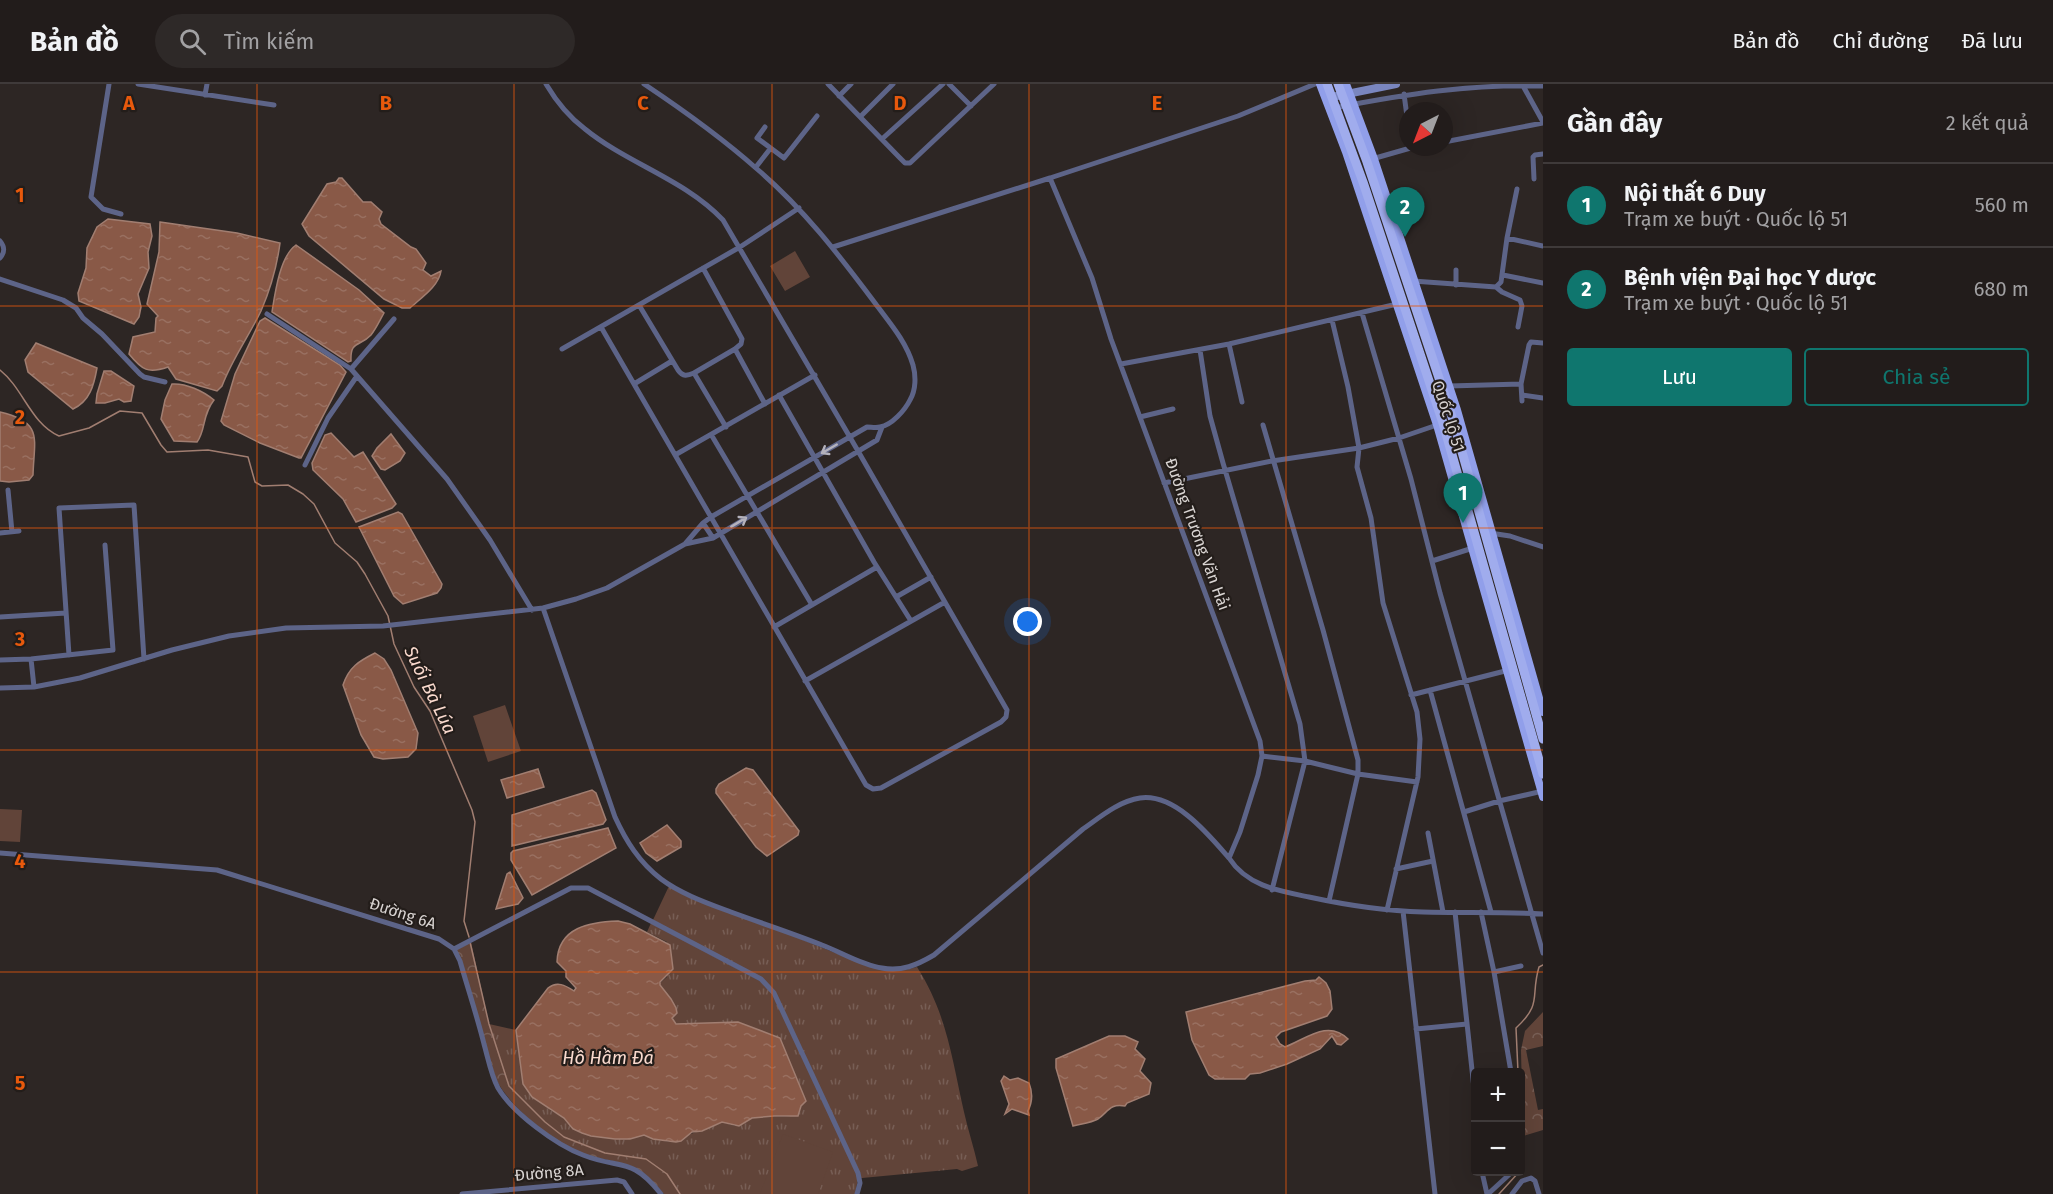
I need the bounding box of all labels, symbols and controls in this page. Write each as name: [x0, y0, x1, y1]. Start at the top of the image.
search box: [155, 14, 575, 68]
text: Bản đồ: [30, 25, 119, 58]
icon: search: [176, 25, 209, 58]
text: Tìm kiếm: [224, 28, 314, 55]
text: Bản đồ: [1732, 28, 1799, 54]
text: Chỉ đường: [1832, 28, 1928, 54]
text: Đã lưu: [1961, 28, 2023, 54]
text: A: [122, 91, 136, 115]
text: B: [380, 91, 392, 115]
text: C: [637, 91, 649, 115]
text: D: [893, 91, 907, 115]
text: E: [1152, 91, 1162, 115]
north arrow: [1399, 102, 1453, 156]
text: Gần đây: [1567, 108, 1662, 139]
text: 2 kết quả: [1946, 111, 2029, 135]
text: Nội thất 6 Duy: [1624, 180, 1766, 207]
text: 1: [15, 183, 25, 207]
pin: 2: [1386, 188, 1424, 237]
text: 1: [1582, 193, 1591, 217]
text: 560 m: [1975, 193, 2029, 217]
text: Trạm xe buýt · Quốc lộ 51: [1624, 207, 1848, 231]
text: Bệnh viện Đại học Y dược: [1624, 264, 1876, 291]
text: 2: [1581, 277, 1592, 301]
text: 680 m: [1974, 277, 2029, 301]
text: Trạm xe buýt · Quốc lộ 51: [1624, 291, 1848, 315]
button: Lưu: [1567, 348, 1792, 406]
button: Chia sẻ: [1804, 348, 2029, 406]
street label: Quốc lộ 51: [1428, 378, 1470, 454]
text: 2: [15, 405, 25, 429]
one-way arrow: [821, 443, 838, 455]
street label: Đường Trương Văn Hải: [1161, 455, 1234, 613]
pin: 1: [1444, 474, 1482, 523]
one-way arrow: [730, 516, 747, 528]
your location: [1013, 607, 1042, 636]
text: 3: [14, 627, 25, 651]
water label: Suối Bà Lúa: [399, 642, 461, 738]
text: 4: [14, 849, 26, 873]
street label: Đường 6A: [367, 894, 439, 933]
water label: Hồ Hầm Đá: [562, 1047, 654, 1069]
map controls: [1471, 1068, 1525, 1176]
button: +: [1471, 1068, 1525, 1122]
text: 5: [15, 1071, 26, 1095]
button: −: [1471, 1122, 1525, 1176]
street label: Đường 8A: [514, 1160, 585, 1185]

